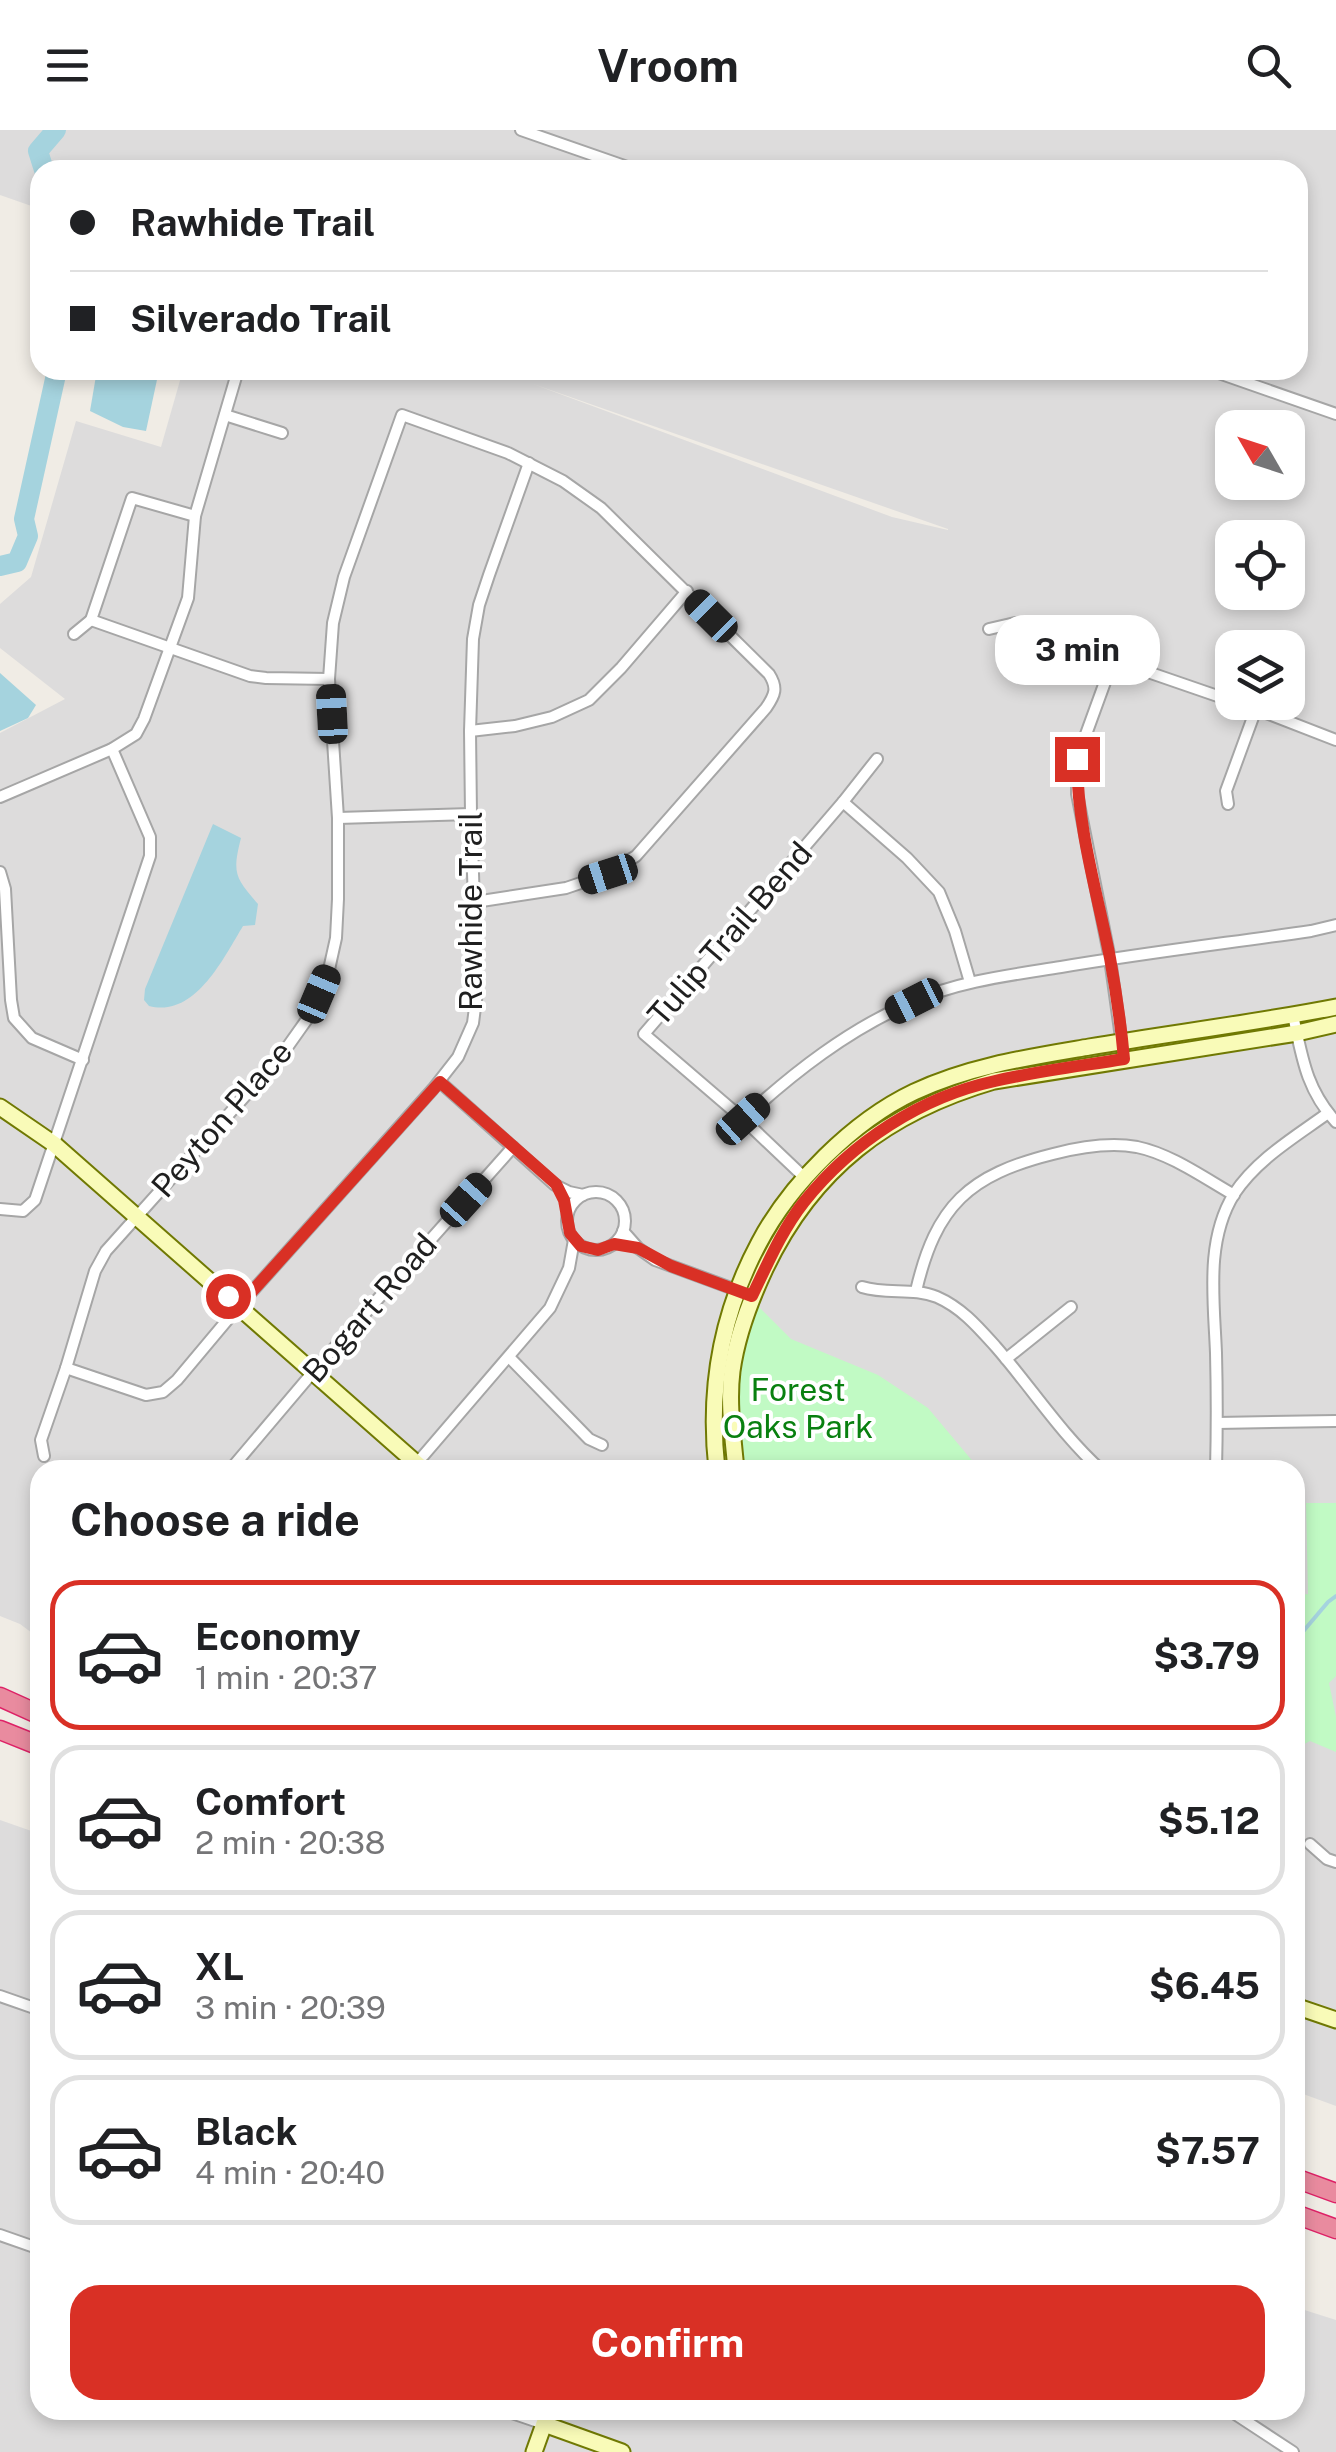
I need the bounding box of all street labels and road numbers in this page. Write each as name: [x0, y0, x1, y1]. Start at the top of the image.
street label: Rawhide Trail: [452, 811, 489, 1011]
street label: Tulip Trail Bend: [640, 834, 819, 1033]
street label: Peyton Place: [144, 1033, 299, 1204]
street label: Bogart Road: [295, 1226, 444, 1390]

